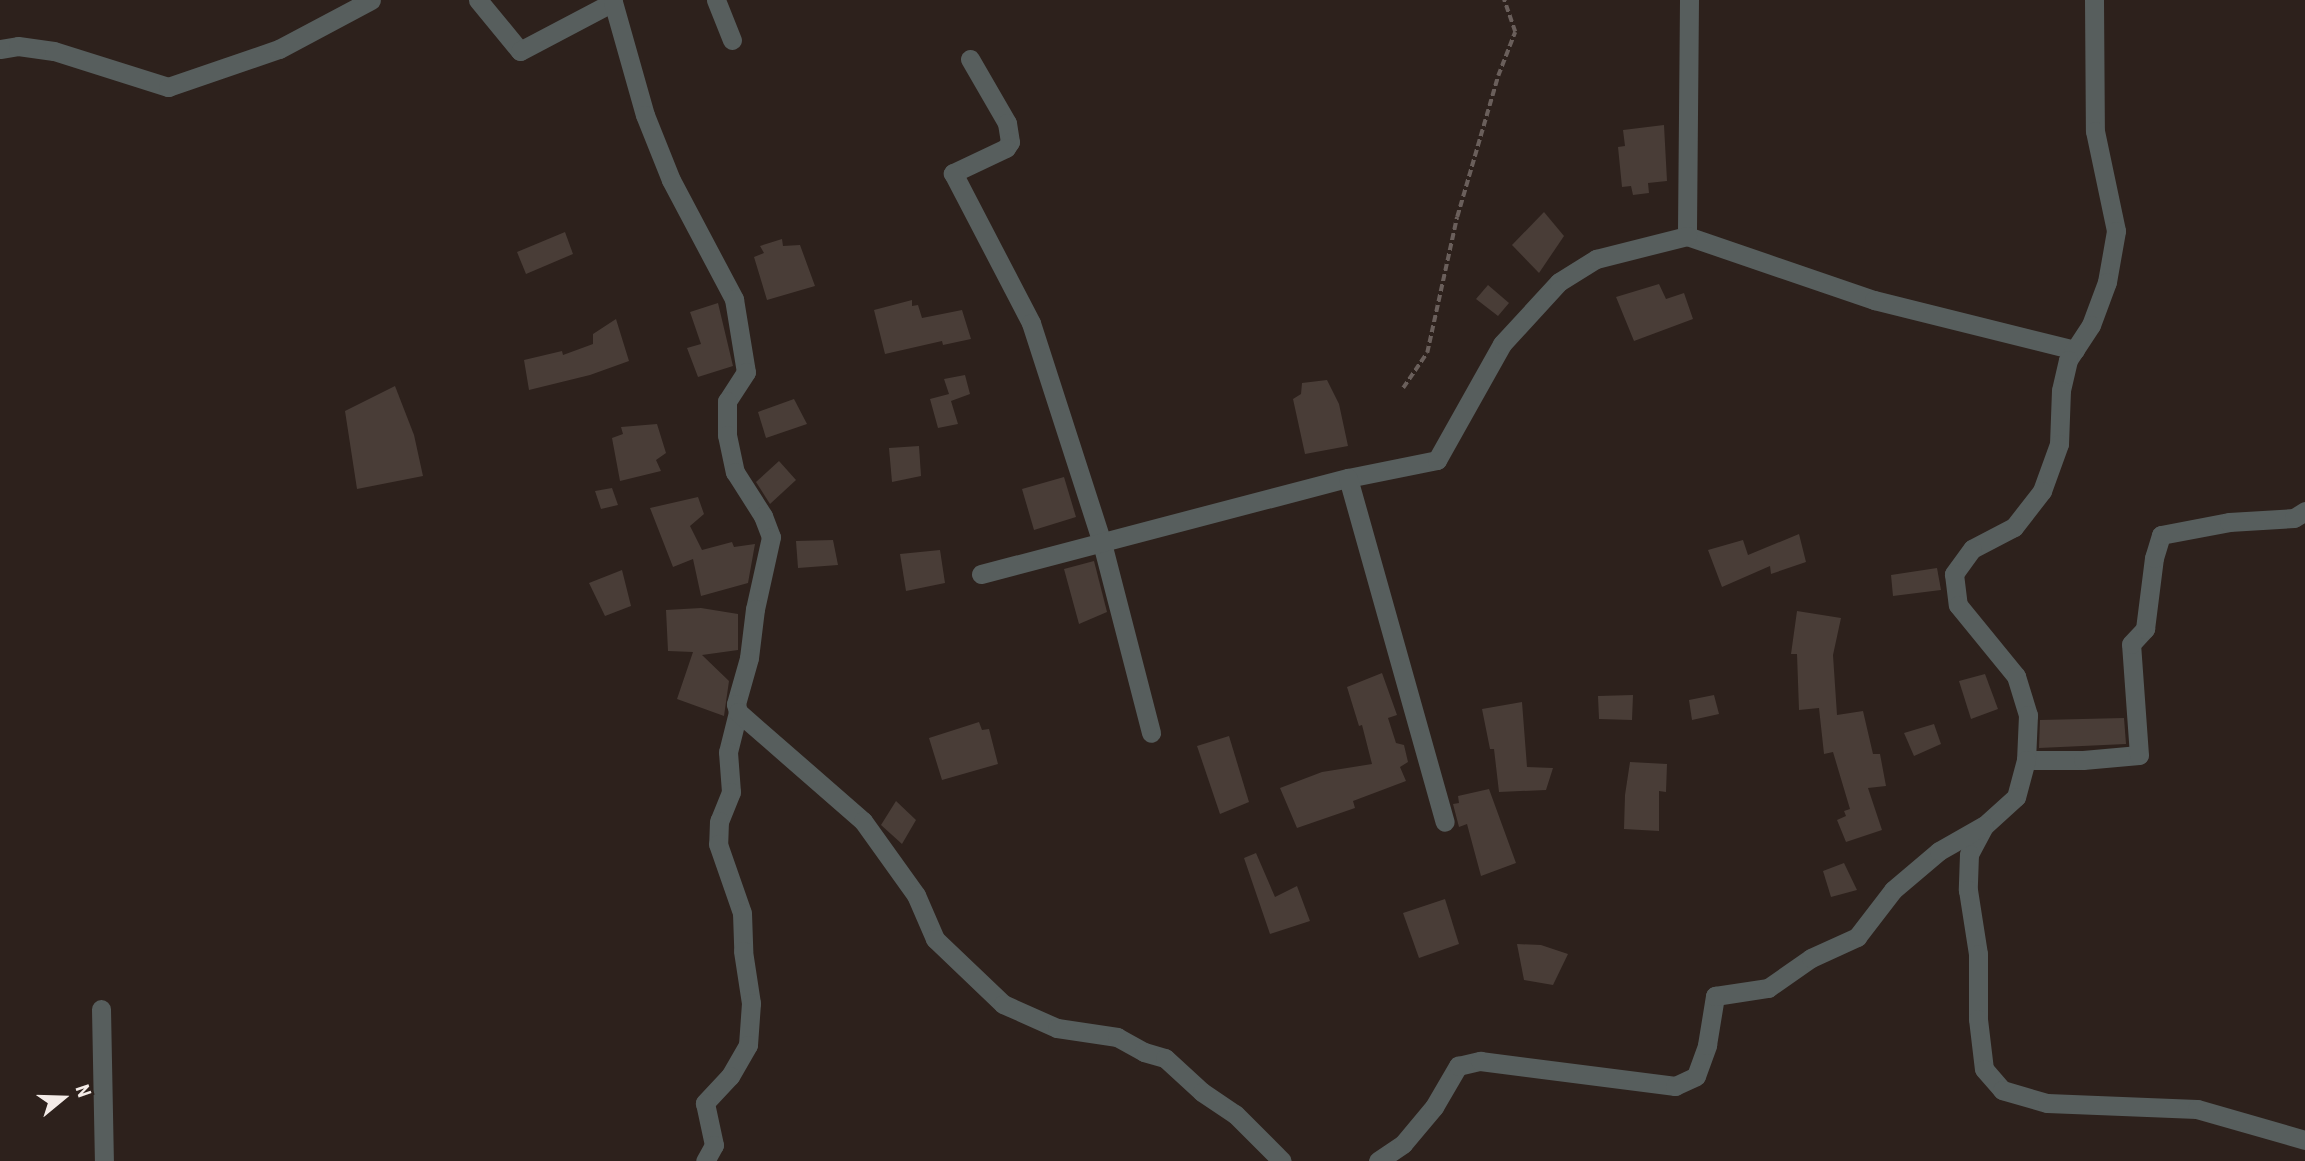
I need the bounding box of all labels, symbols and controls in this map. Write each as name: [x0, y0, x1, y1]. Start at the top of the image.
north arrow: [28, 1063, 98, 1133]
text: N: [71, 1082, 96, 1100]

